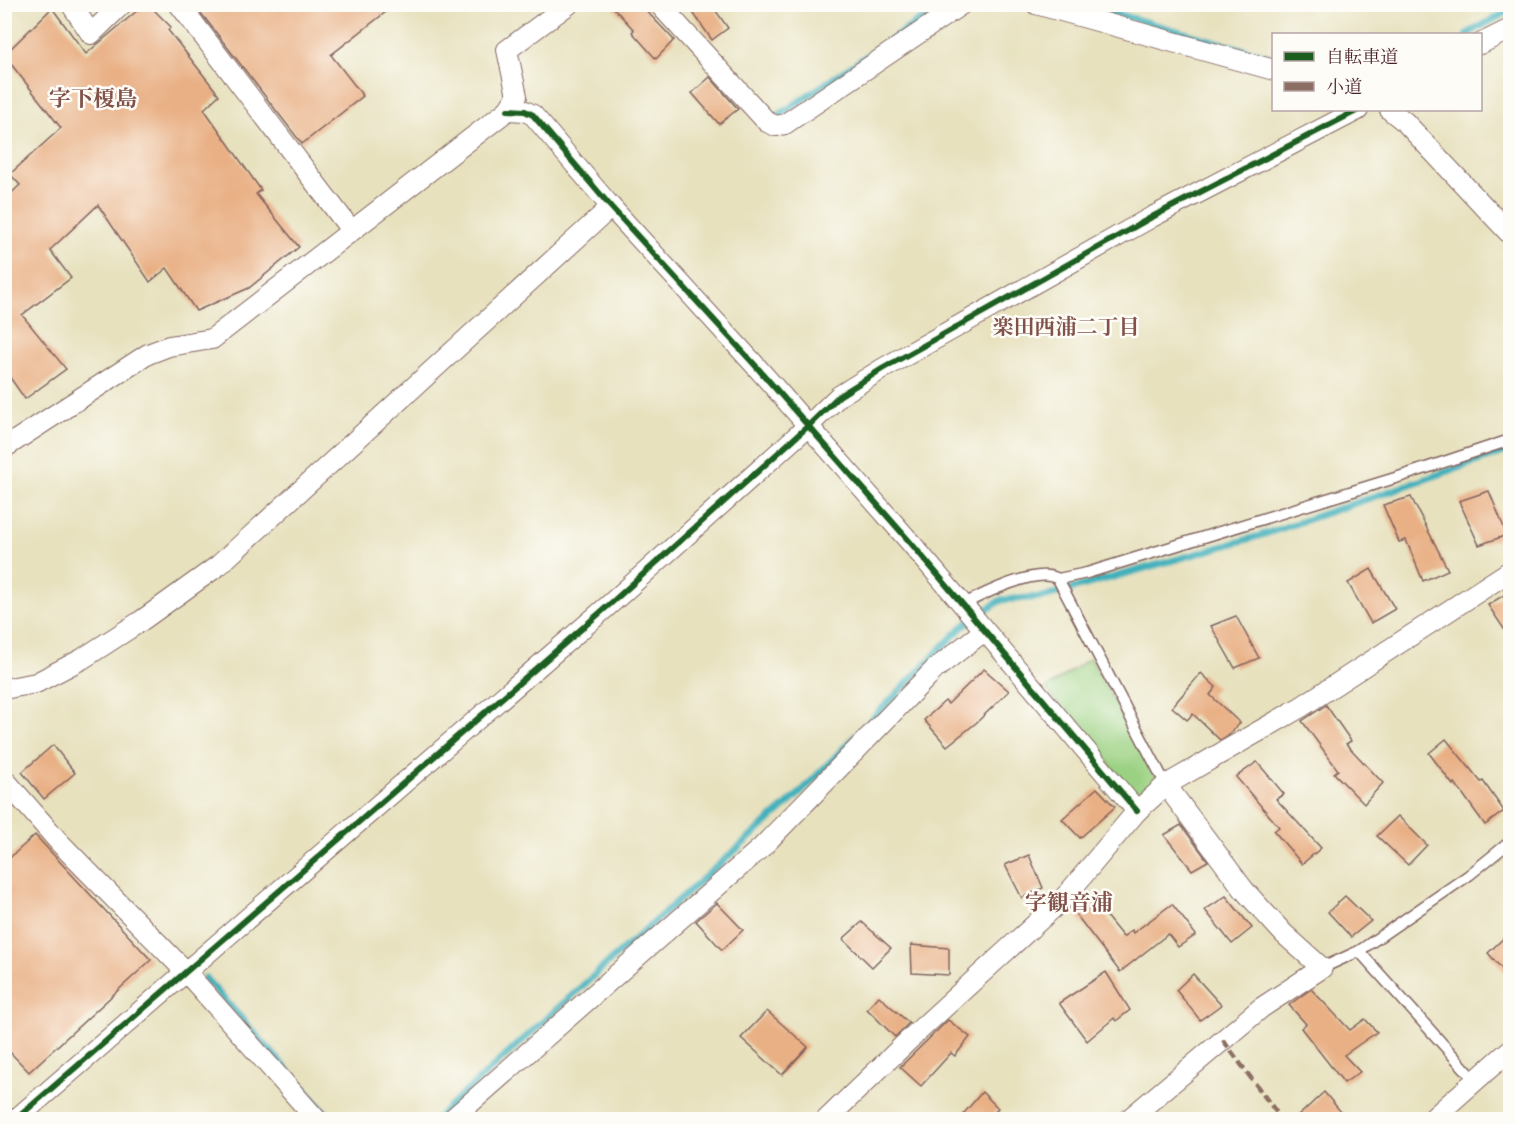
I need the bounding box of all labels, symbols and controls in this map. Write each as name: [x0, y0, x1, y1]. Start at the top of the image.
legend: [1272, 33, 1482, 111]
text: 自転車道: [1326, 46, 1398, 69]
text: 小道: [1326, 76, 1362, 99]
district label: 字下榎島: [49, 85, 137, 113]
district label: 楽田西浦二丁目: [993, 314, 1140, 341]
district label: 字観音浦: [1025, 889, 1113, 917]

